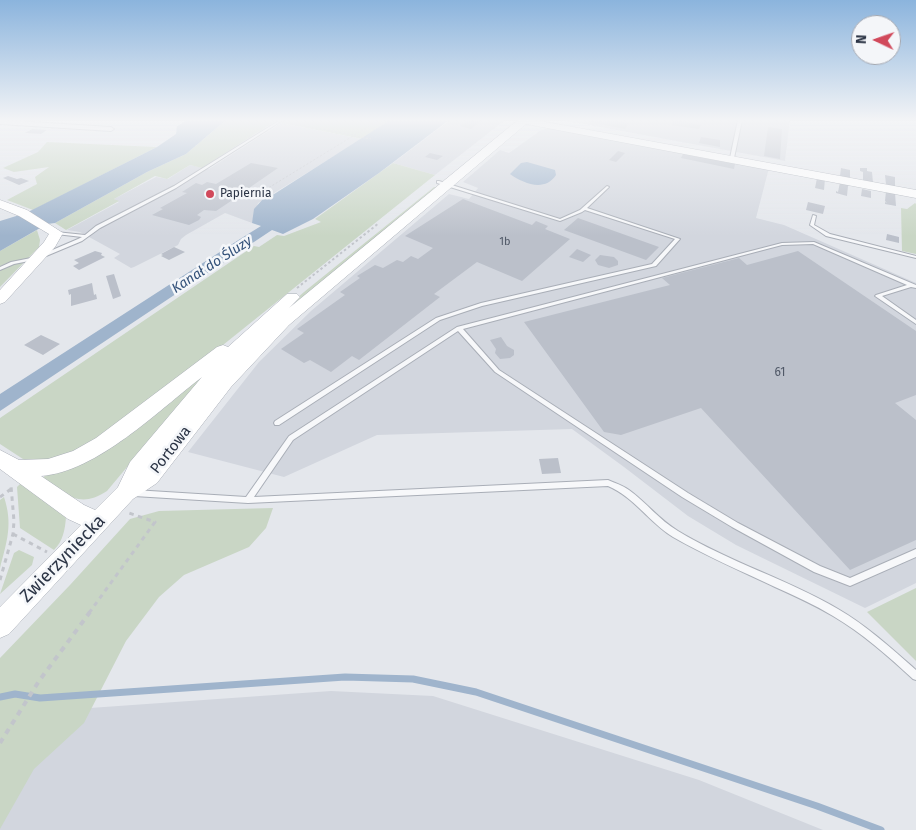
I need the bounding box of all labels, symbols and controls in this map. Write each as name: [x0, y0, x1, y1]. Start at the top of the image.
north arrow: [851, 15, 901, 65]
text: N: [853, 34, 870, 44]
place label: Papiernia: [220, 187, 271, 201]
marker: Papiernia: [204, 188, 216, 200]
water label: Kanał do Śluzy: [169, 233, 255, 297]
house number: 1b: [499, 235, 511, 249]
house number: 61: [774, 366, 786, 380]
street label: Portowa: [147, 423, 195, 477]
street label: Zwierzyniecka: [16, 511, 110, 607]

